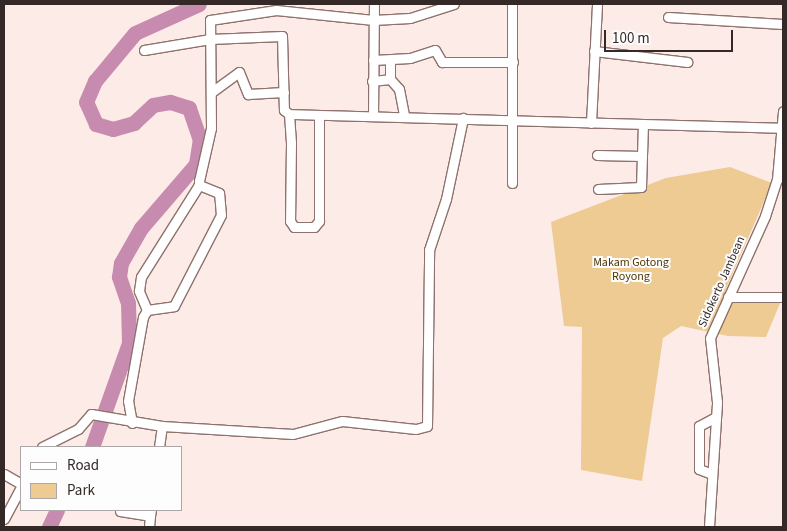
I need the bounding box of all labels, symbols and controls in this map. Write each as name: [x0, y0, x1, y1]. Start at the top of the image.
scale bar: [607, 20, 736, 52]
text: 100 m: [612, 28, 650, 49]
street label: Sidokerto Jambean: [696, 234, 748, 330]
park label: Makam Gotong Royong: [593, 256, 669, 284]
legend: [20, 446, 182, 511]
text: Road: [67, 455, 99, 476]
text: Park: [67, 480, 95, 501]

